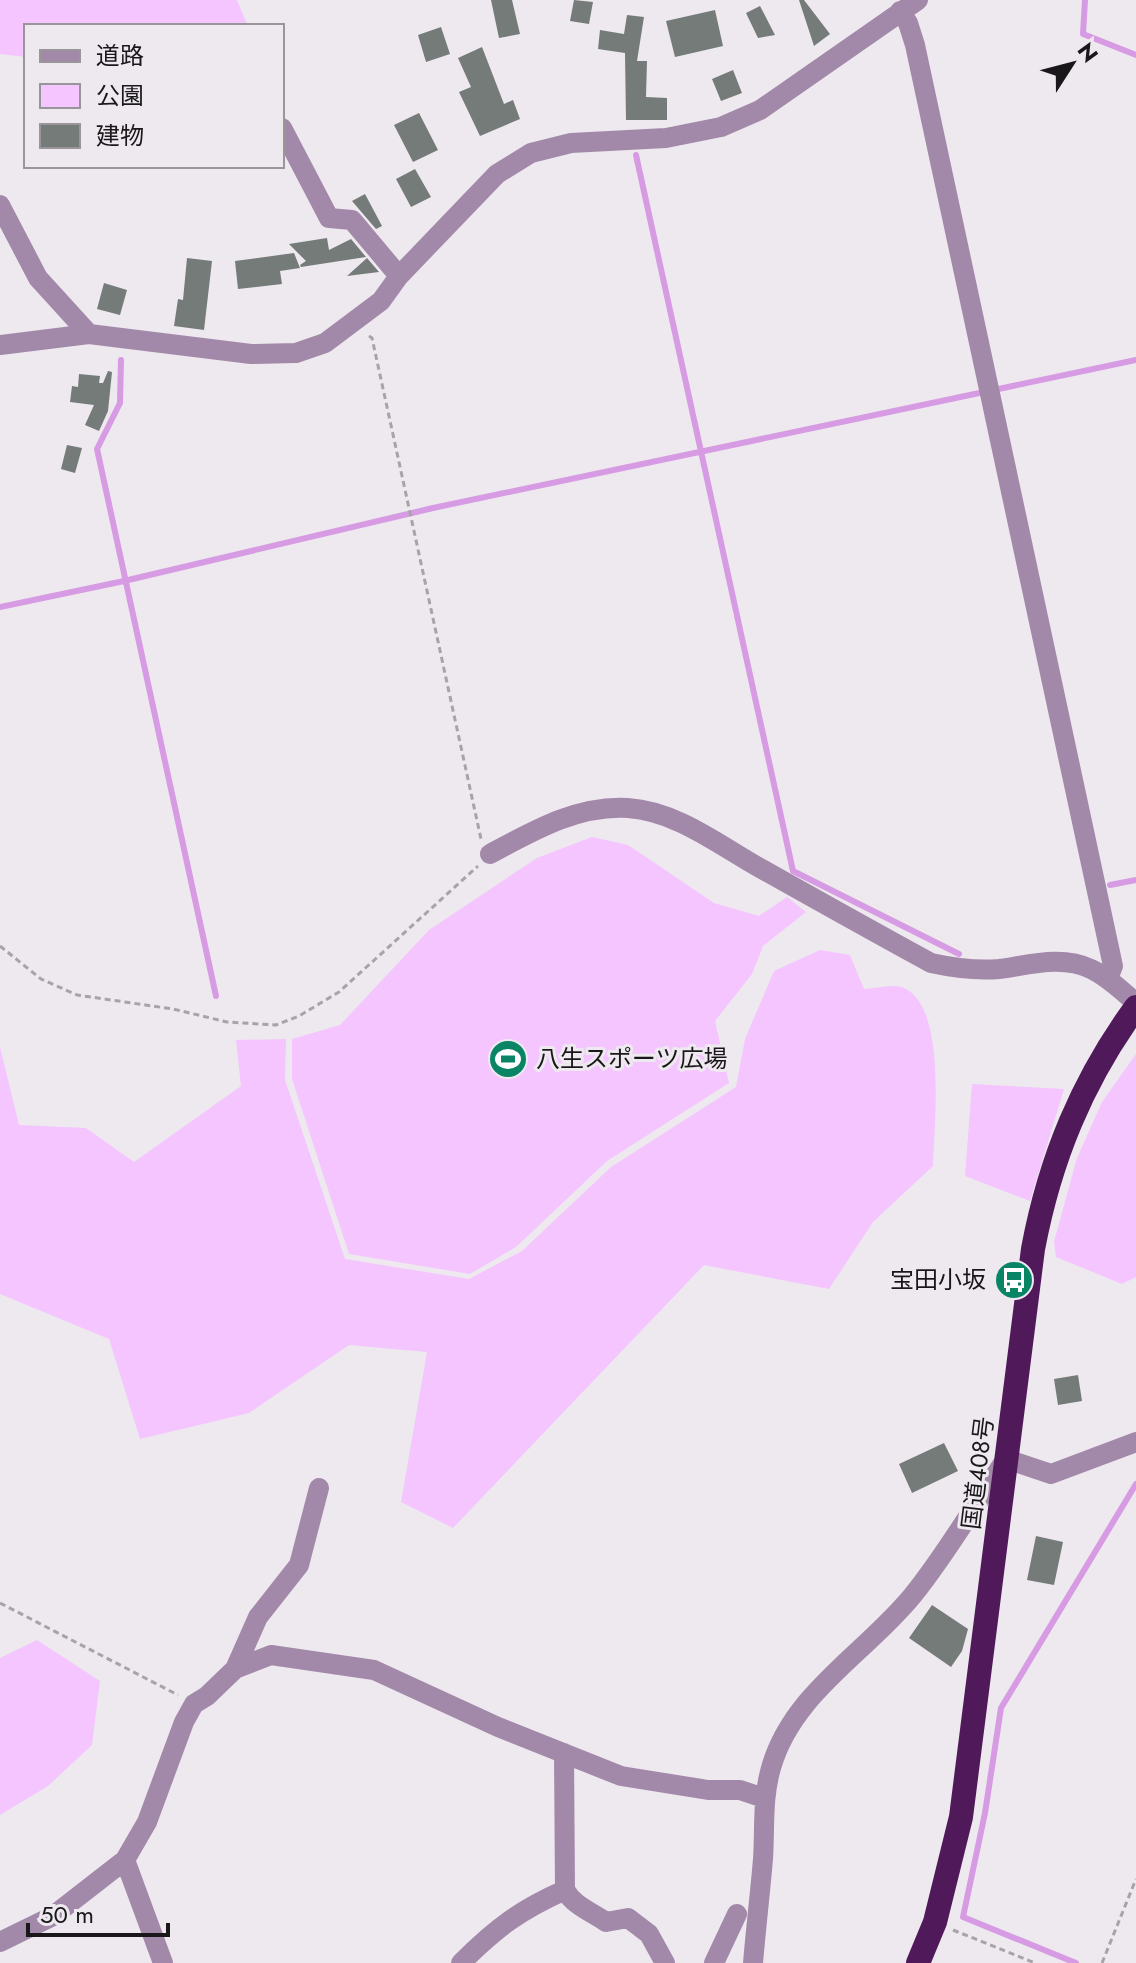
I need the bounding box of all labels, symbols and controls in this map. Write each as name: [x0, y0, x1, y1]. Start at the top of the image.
legend: [24, 24, 284, 168]
north arrow: [1032, 24, 1112, 104]
text: N: [1070, 36, 1106, 69]
text: 道路: [96, 38, 144, 73]
text: 公園: [96, 78, 144, 113]
text: 建物: [96, 118, 144, 153]
sports icon: 八生スポーツ広場: [487, 1038, 529, 1080]
place label: 八生スポーツ広場: [536, 1041, 728, 1076]
bus stop icon: 宝田小坂: [993, 1259, 1035, 1301]
place label: 宝田小坂: [890, 1262, 986, 1297]
street label: 国道408号: [953, 1414, 1002, 1531]
scale bar: [28, 1887, 168, 1937]
text: 50 m: [40, 1897, 94, 1932]

